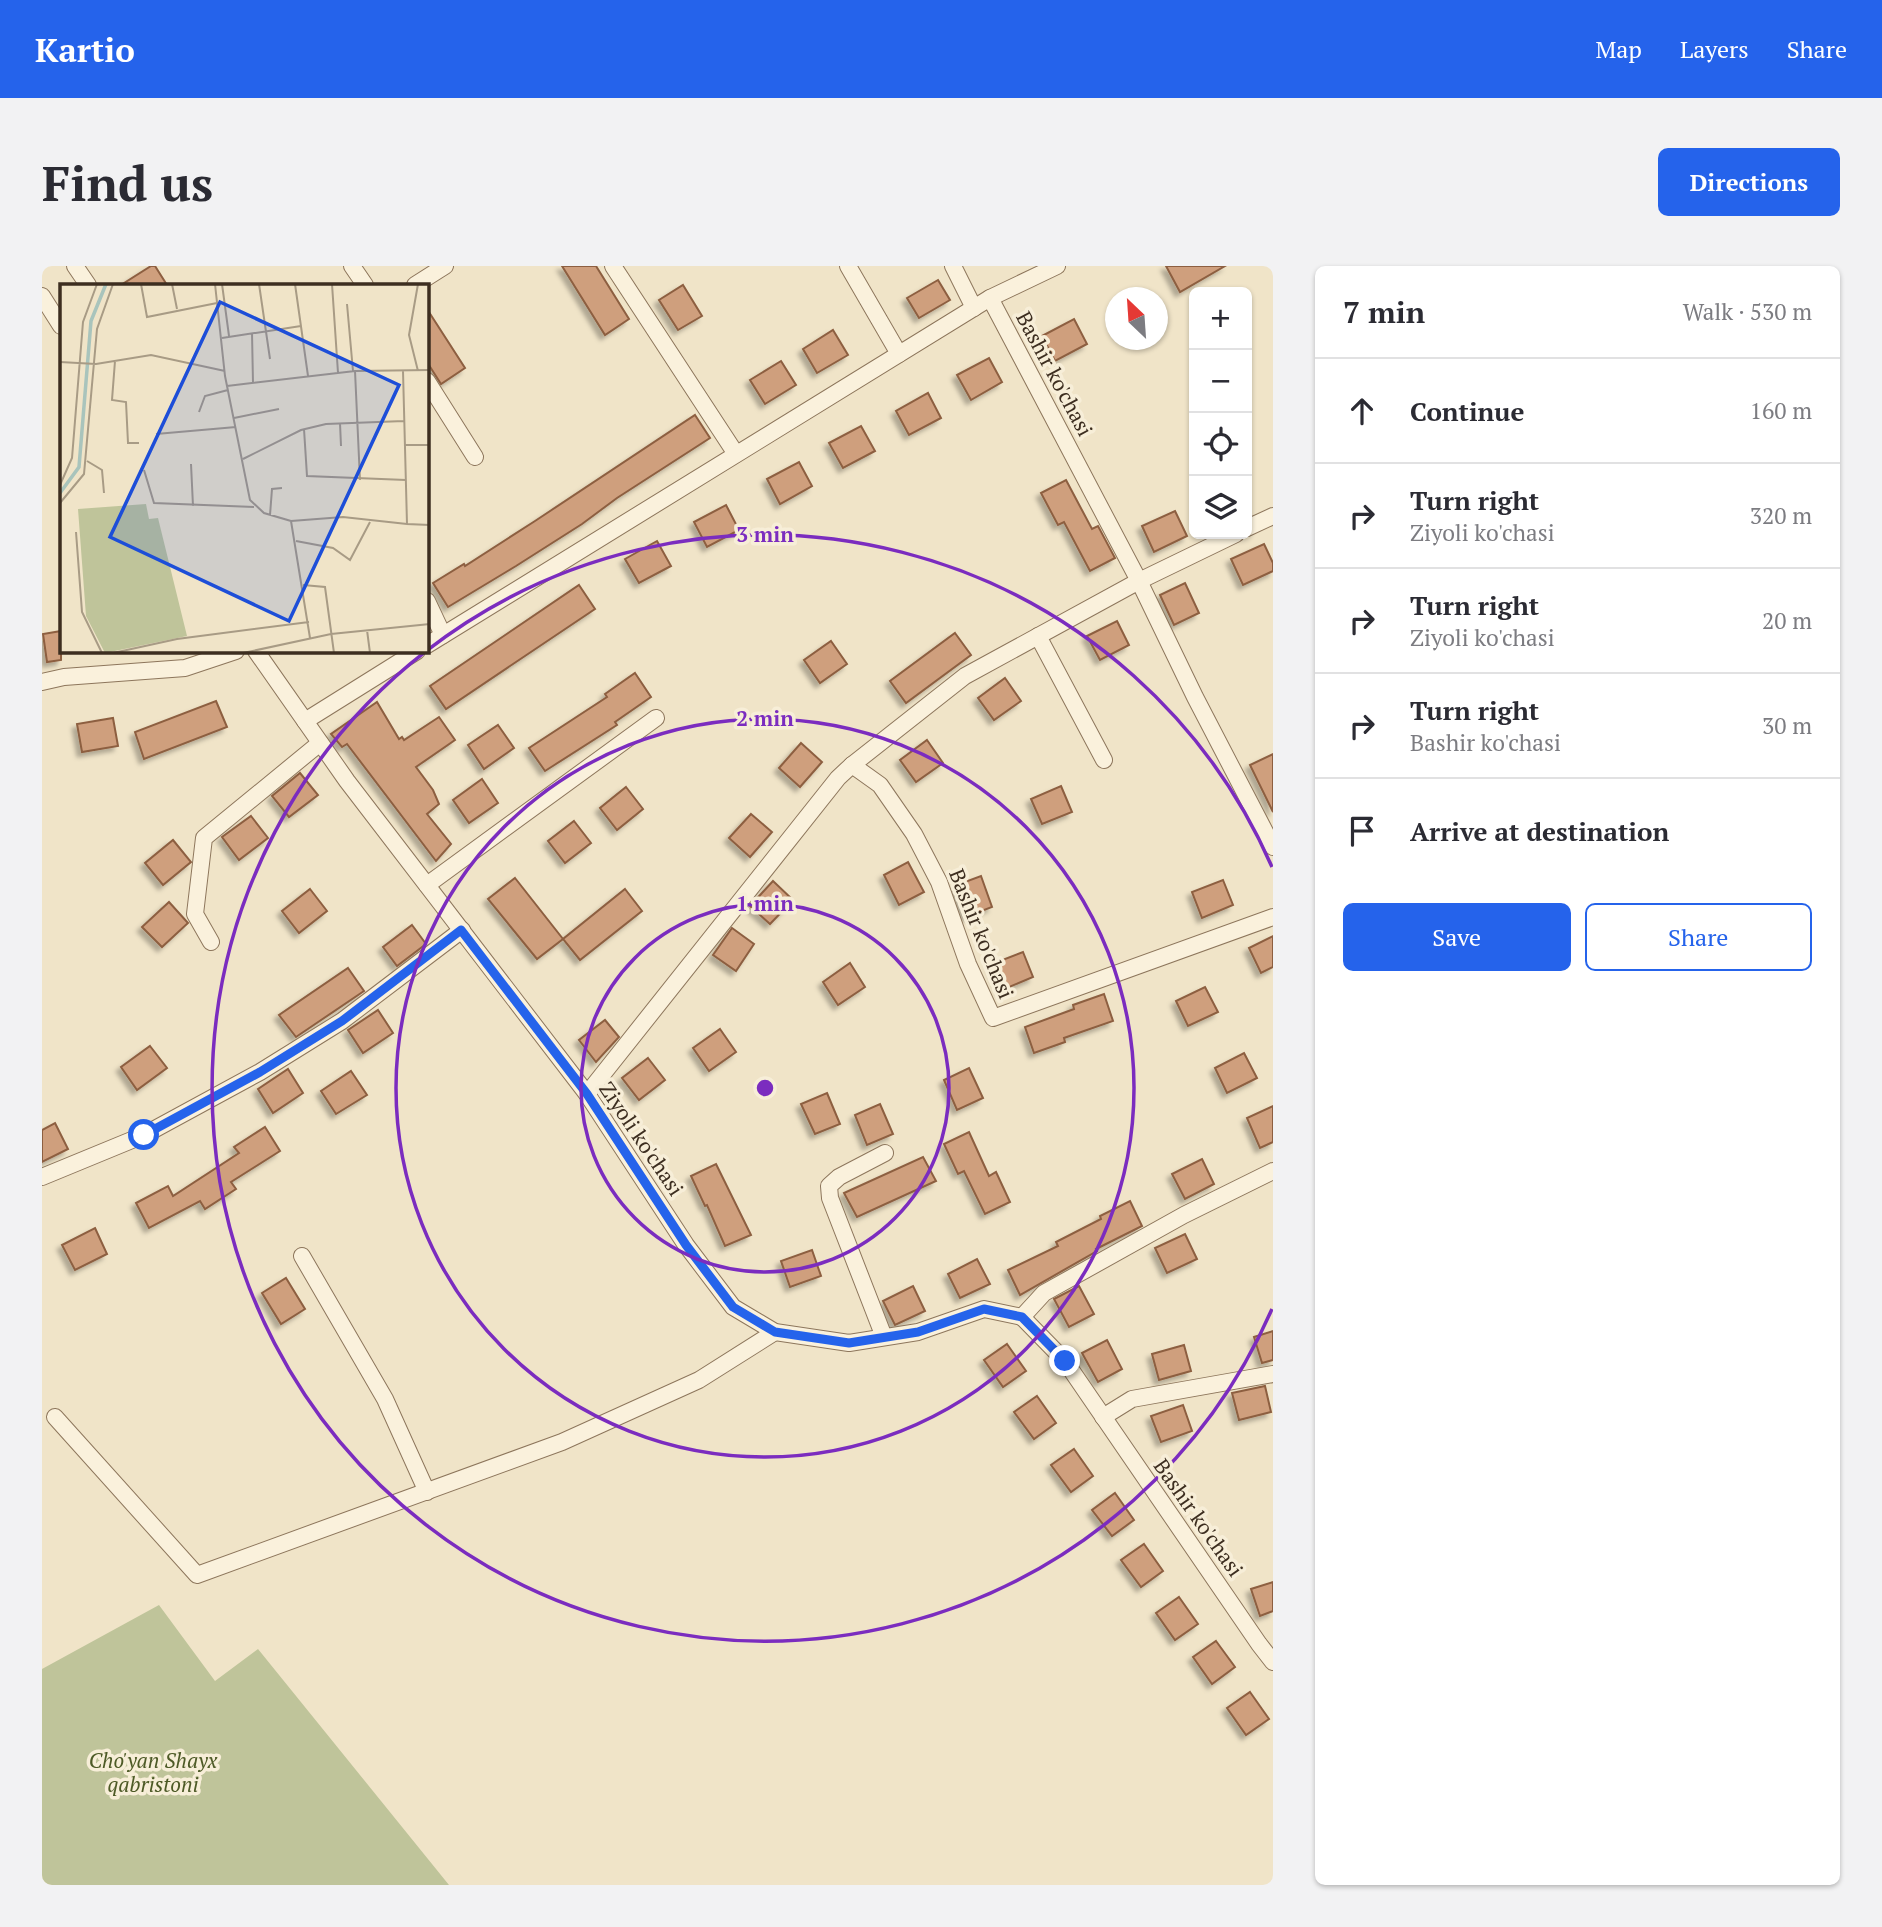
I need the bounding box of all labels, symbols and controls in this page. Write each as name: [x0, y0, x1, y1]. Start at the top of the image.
text: Kartio: [35, 28, 135, 71]
text: Map: [1595, 33, 1642, 65]
text: Layers: [1680, 33, 1749, 65]
text: Share: [1787, 33, 1847, 65]
button: Directions: [1658, 148, 1840, 216]
text: Find us: [42, 150, 213, 215]
inset map: [60, 284, 429, 653]
north arrow: [1105, 287, 1168, 350]
map controls: [1189, 287, 1252, 539]
button: +: [1189, 287, 1252, 350]
text: 7 min: [1343, 292, 1425, 332]
text: Walk · 530 m: [1683, 296, 1812, 327]
street label: Bashir ko'chasi: [1010, 306, 1100, 441]
button: −: [1189, 350, 1252, 413]
icon: ahead: [1343, 392, 1381, 430]
text: Continue: [1410, 394, 1524, 428]
text: 160 m: [1750, 395, 1812, 426]
button: locate: [1189, 413, 1252, 476]
button: layers: [1189, 476, 1252, 539]
text: Turn right: [1410, 483, 1539, 517]
icon: right: [1343, 497, 1381, 535]
text: 320 m: [1750, 500, 1812, 531]
text: Ziyoli ko'chasi: [1410, 517, 1555, 548]
text: 3 min: [736, 520, 794, 548]
text: Turn right: [1410, 588, 1539, 622]
icon: right: [1343, 602, 1381, 640]
text: 20 m: [1762, 605, 1812, 636]
text: Ziyoli ko'chasi: [1410, 622, 1555, 653]
text: Turn right: [1410, 693, 1539, 727]
text: 2 min: [736, 704, 794, 732]
icon: right: [1343, 707, 1381, 745]
text: 30 m: [1762, 710, 1812, 741]
text: Bashir ko'chasi: [1410, 727, 1561, 758]
icon: arrive: [1343, 812, 1381, 850]
text: Arrive at destination: [1410, 814, 1669, 848]
street label: Bashir ko'chasi: [943, 865, 1021, 1003]
text: 1 min: [736, 889, 794, 917]
button: Save: [1343, 903, 1571, 971]
button: Share: [1585, 903, 1812, 971]
street label: Ziyoli ko'chasi: [593, 1076, 690, 1201]
centre of rings: [753, 1076, 777, 1100]
route start: [128, 1119, 159, 1150]
route end: [1049, 1345, 1080, 1376]
street label: Bashir ko'chasi: [1148, 1453, 1250, 1582]
park label: Cho'yan Shayx qabristoni: [89, 1746, 218, 1798]

